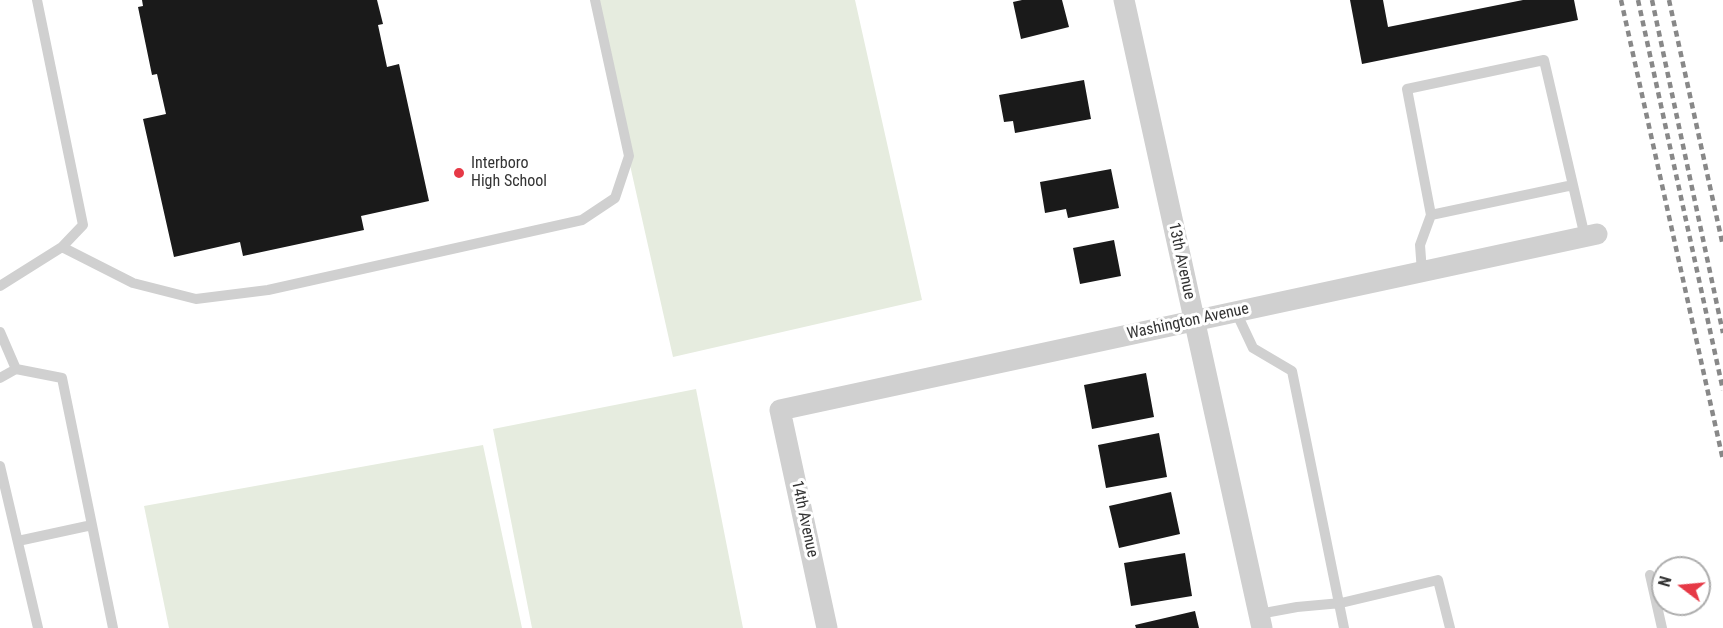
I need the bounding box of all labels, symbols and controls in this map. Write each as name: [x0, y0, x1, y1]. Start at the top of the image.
place label: Interboro High School: [471, 154, 547, 192]
marker: Interboro High School: [452, 166, 466, 180]
street label: 13th Avenue: [1164, 221, 1198, 301]
street label: Washington Avenue: [1125, 300, 1251, 344]
street label: 14th Avenue: [787, 479, 821, 559]
north arrow: [1651, 556, 1711, 616]
text: N: [1655, 574, 1676, 589]

